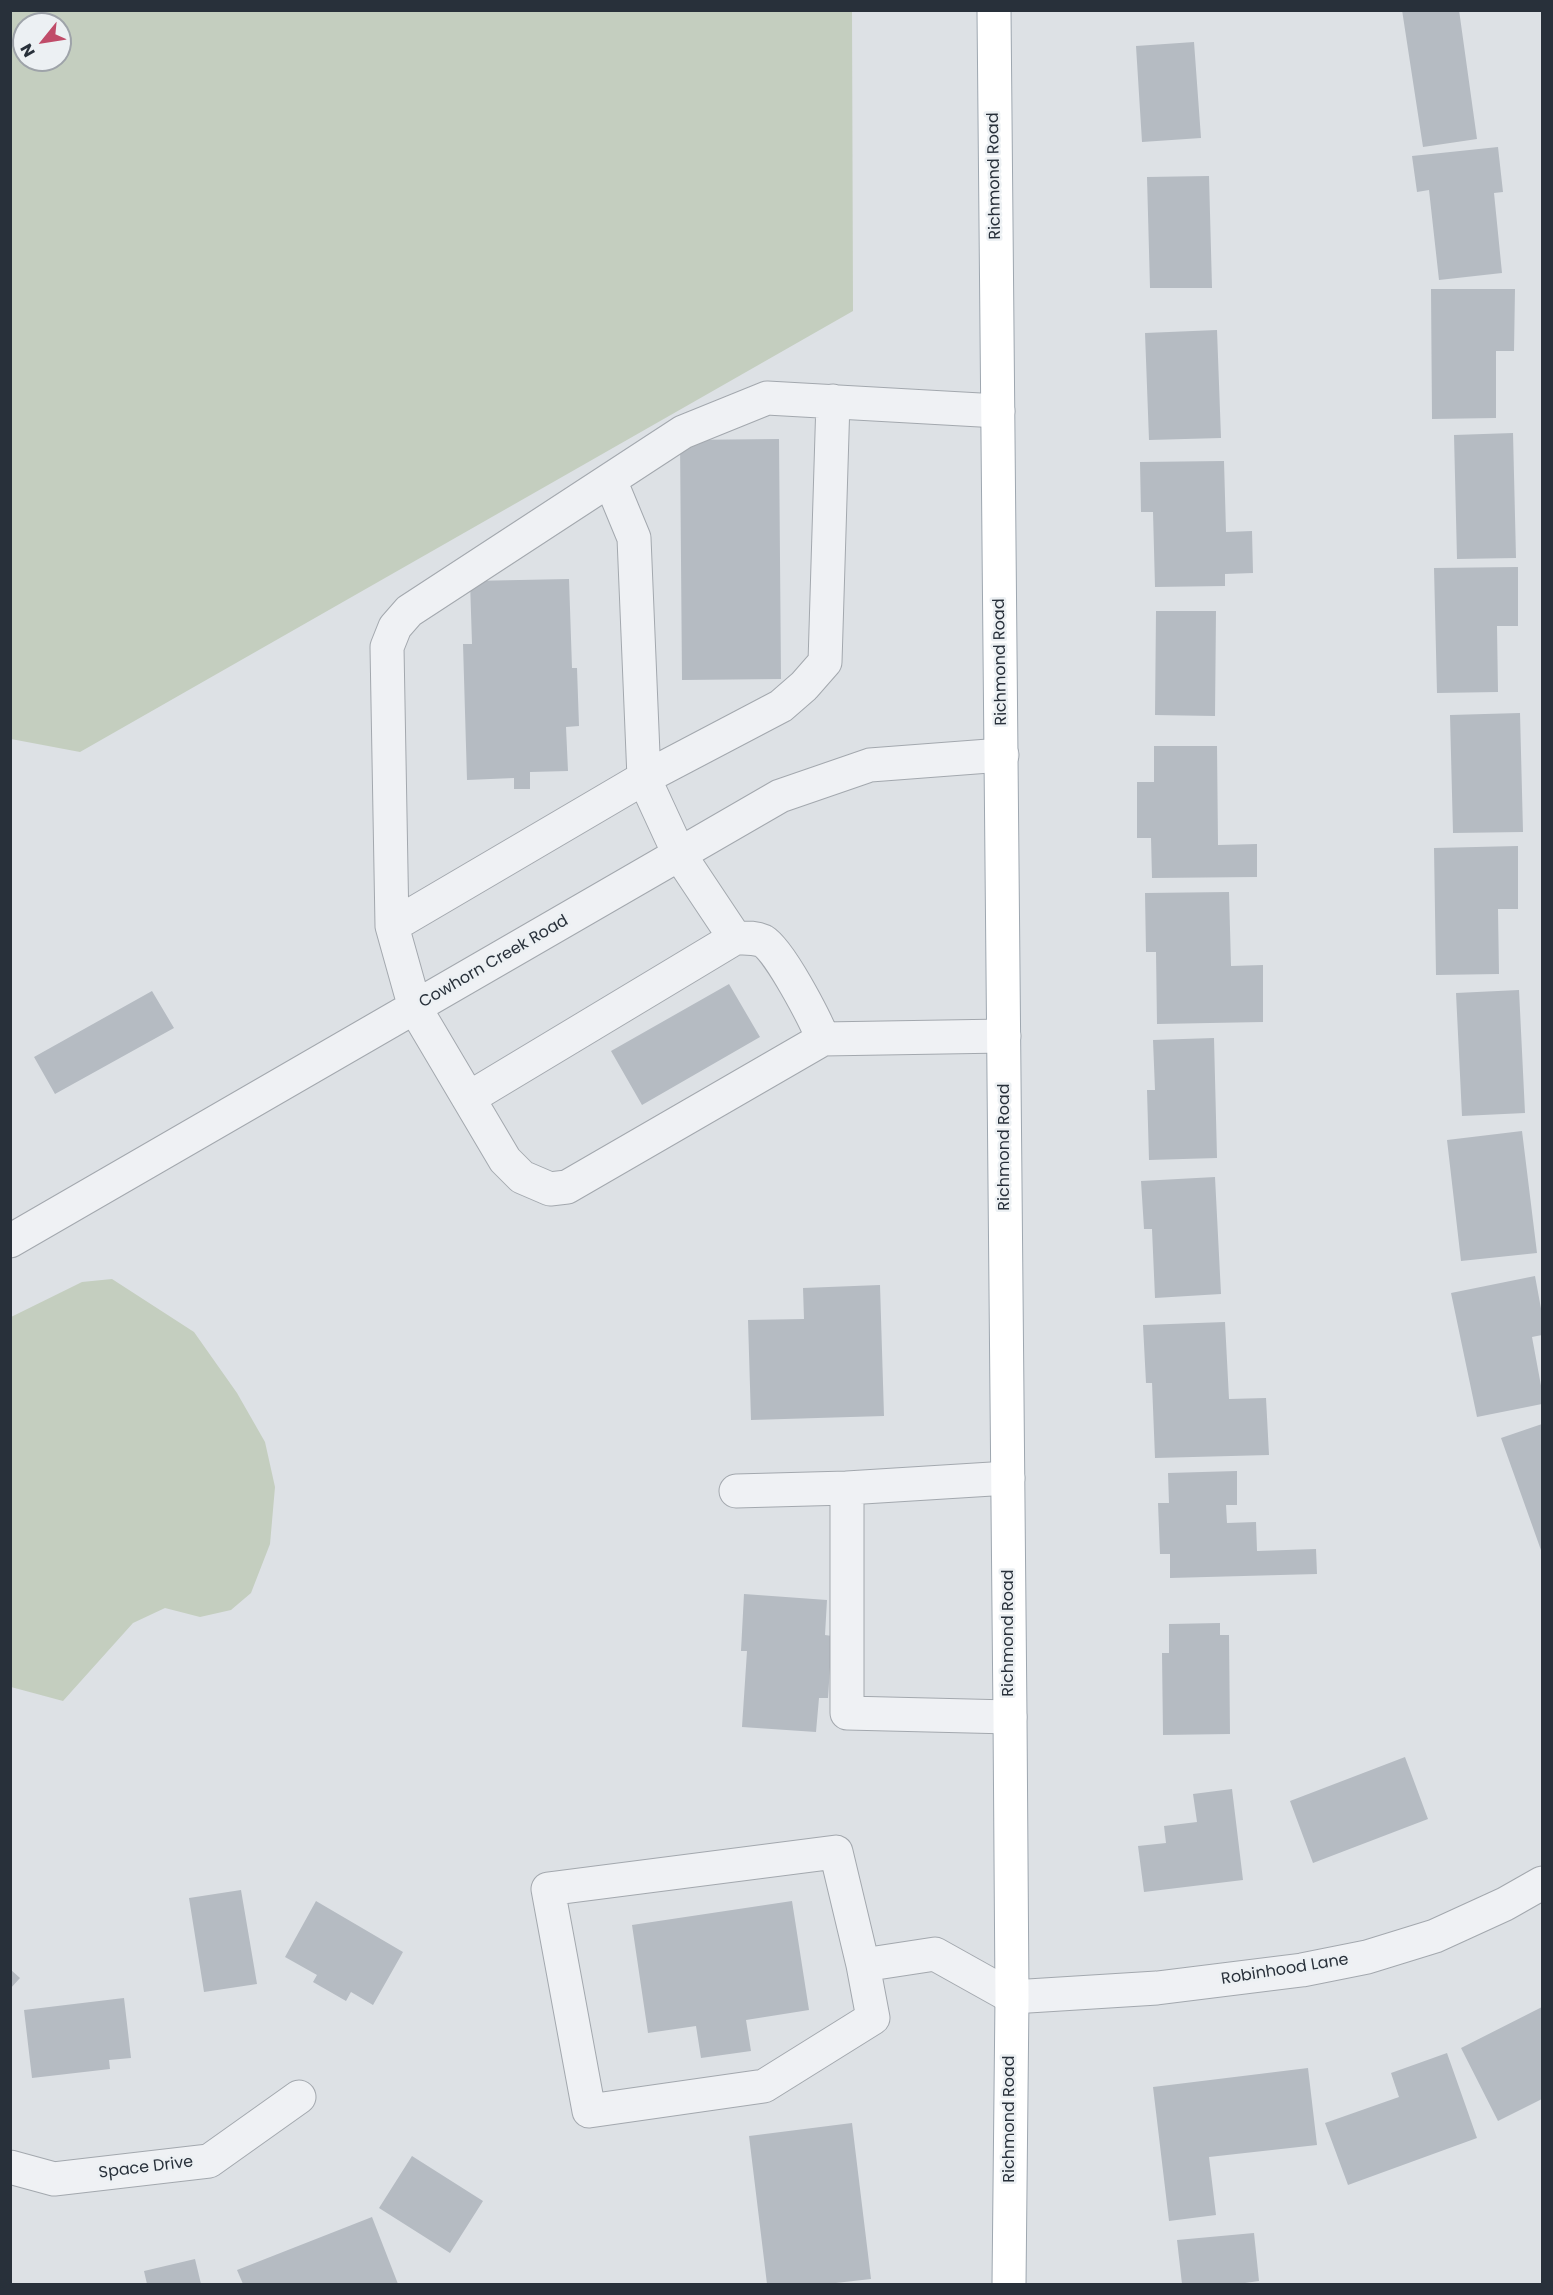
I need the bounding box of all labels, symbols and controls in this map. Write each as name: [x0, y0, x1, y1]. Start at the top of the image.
north arrow: [12, 12, 72, 72]
text: N: [15, 39, 41, 61]
street label: Richmond Road: [984, 112, 1006, 240]
street label: Richmond Road: [990, 598, 1012, 726]
street label: Cowhorn Creek Road: [416, 911, 572, 1013]
street label: Richmond Road: [995, 1083, 1015, 1211]
street label: Richmond Road: [999, 1569, 1019, 1697]
street label: Robinhood Lane: [1220, 1950, 1350, 1990]
street label: Richmond Road: [1000, 2055, 1020, 2183]
street label: Space Drive: [98, 2153, 194, 2183]

